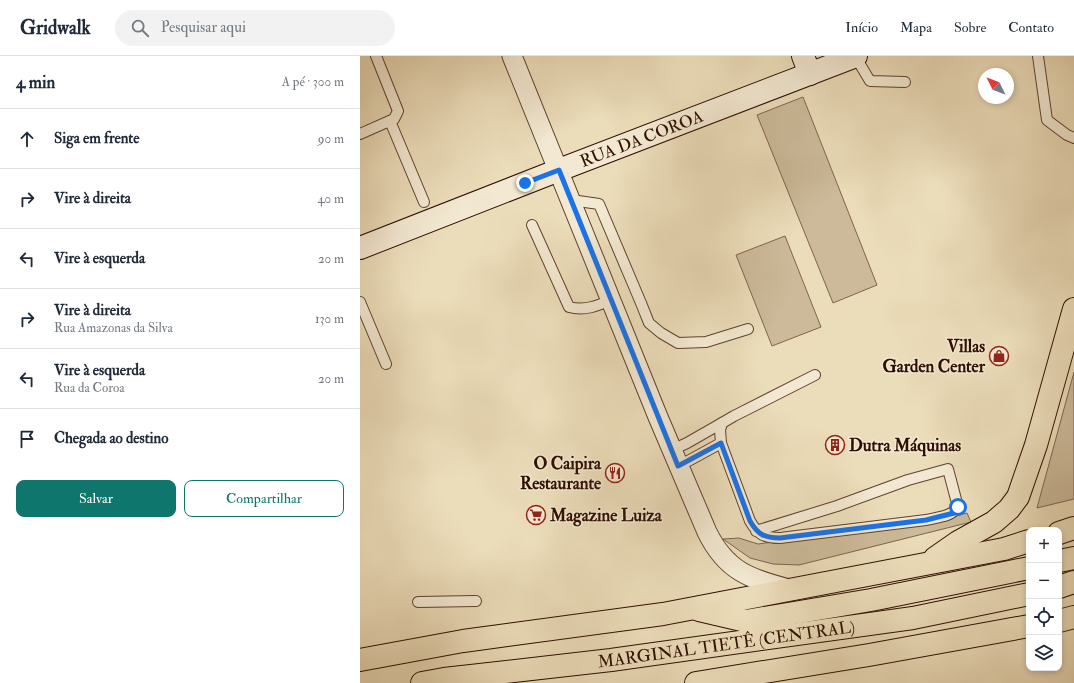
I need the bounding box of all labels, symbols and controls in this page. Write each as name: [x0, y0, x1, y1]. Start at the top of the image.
search box: [115, 10, 395, 46]
text: Gridwalk: [20, 16, 91, 40]
icon: search: [129, 17, 151, 39]
text: Pesquisar aqui: [161, 18, 246, 37]
text: Início: [845, 19, 878, 36]
text: Mapa: [900, 19, 932, 36]
text: Sobre: [954, 19, 986, 36]
text: Contato: [1008, 19, 1054, 36]
north arrow: [978, 68, 1014, 104]
text: 4 min: [16, 72, 55, 93]
text: A pé · 300 m: [282, 74, 344, 90]
street label: RUA DA COROA: [577, 105, 706, 172]
icon: ahead: [16, 128, 38, 150]
text: Siga em frente: [54, 129, 140, 148]
text: 90 m: [318, 131, 344, 147]
route end: [516, 174, 534, 192]
icon: right: [16, 188, 38, 210]
text: Vire à direita: [54, 189, 131, 208]
text: 40 m: [318, 191, 344, 207]
icon: left: [16, 248, 38, 270]
text: Vire à esquerda: [54, 249, 145, 268]
text: 20 m: [318, 251, 344, 267]
text: Vire à direita: [54, 301, 131, 320]
icon: right: [16, 308, 38, 330]
text: 130 m: [315, 311, 344, 327]
text: Rua Amazonas da Silva: [54, 320, 173, 336]
place label: Villas Garden Center: [883, 336, 986, 377]
shop icon: Villas Garden Center: [988, 345, 1010, 367]
text: Vire à esquerda: [54, 361, 145, 380]
icon: left: [16, 368, 38, 390]
text: 20 m: [318, 371, 344, 387]
text: Rua da Coroa: [54, 380, 125, 396]
icon: arrive: [16, 428, 38, 450]
text: Chegada ao destino: [54, 429, 169, 448]
building icon: Dutra Máquinas: [824, 434, 846, 456]
place label: Dutra Máquinas: [849, 435, 961, 457]
place label: O Caipira Restaurante: [520, 453, 602, 494]
restaurant icon: O Caipira Restaurante: [604, 462, 626, 484]
button: Salvar: [16, 480, 176, 517]
button: Compartilhar: [184, 480, 344, 517]
route start: [949, 498, 967, 516]
supermarket icon: Magazine Luiza: [525, 504, 547, 526]
place label: Magazine Luiza: [549, 505, 663, 527]
map controls: [1026, 527, 1062, 671]
button: +: [1026, 527, 1062, 563]
button: −: [1026, 563, 1062, 599]
button: locate: [1026, 599, 1062, 635]
street label: MARGINAL TIETÊ (CENTRAL): [597, 616, 856, 672]
button: layers: [1026, 635, 1062, 671]

